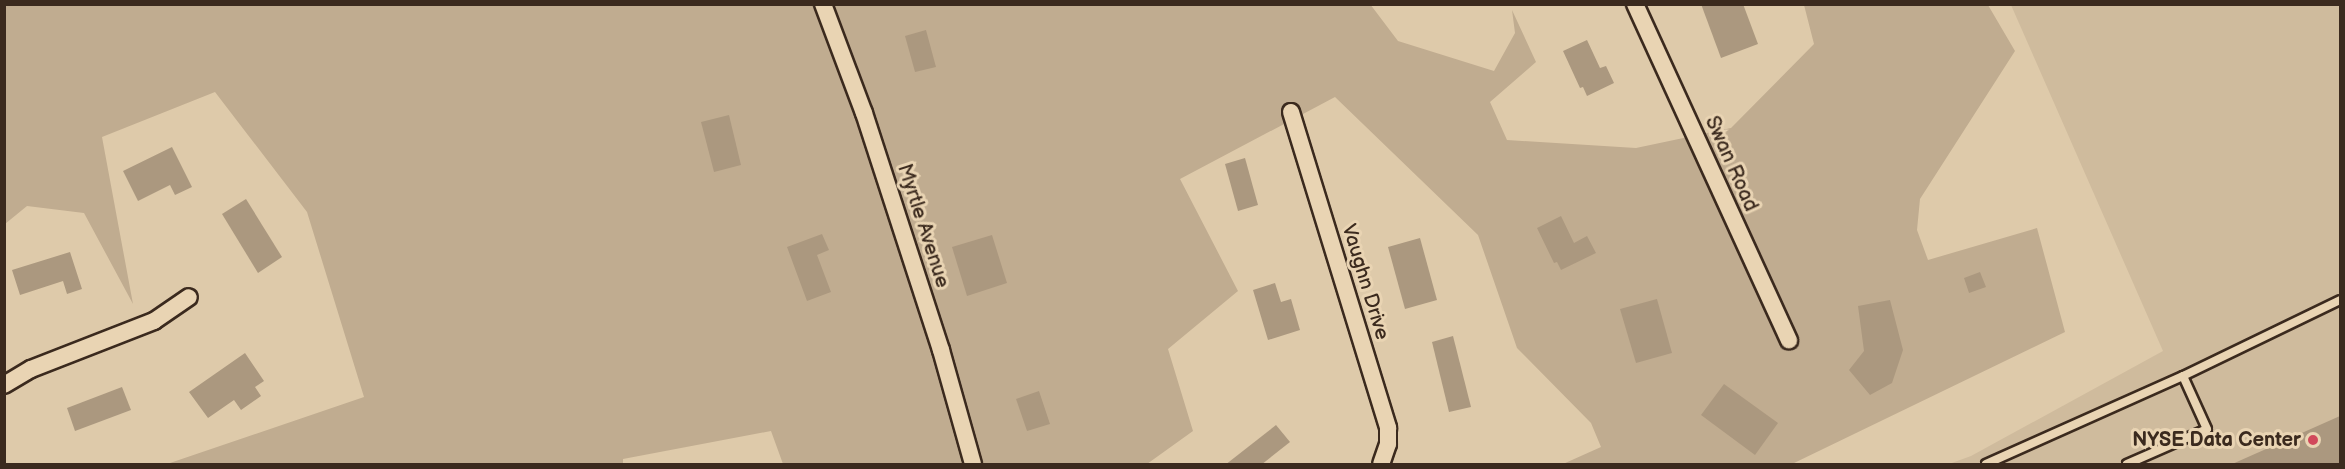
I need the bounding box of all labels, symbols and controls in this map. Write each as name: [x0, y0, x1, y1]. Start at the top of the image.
street label: Swan Road: [1699, 113, 1763, 215]
street label: Myrtle Avenue: [892, 161, 954, 291]
street label: Vaughn Drive: [1336, 221, 1394, 343]
place label: NYSE Data Center: [2132, 428, 2301, 452]
marker: NYSE Data Center: [2306, 433, 2320, 447]

